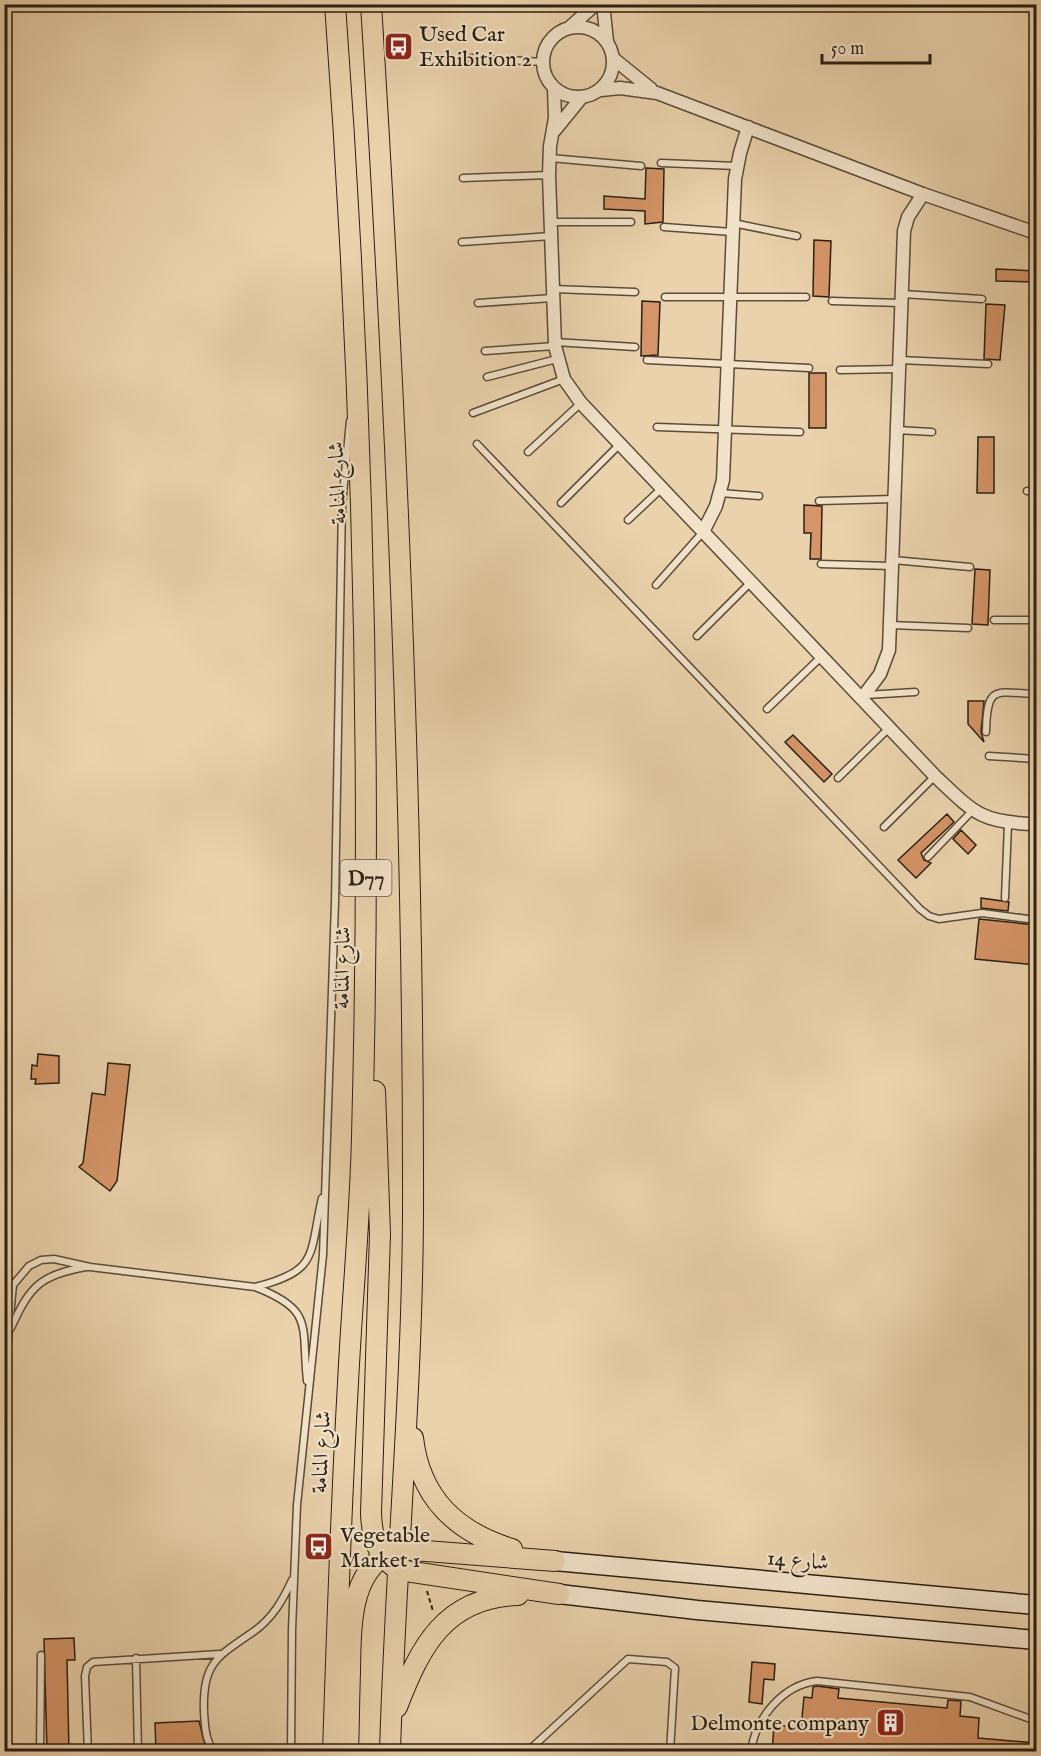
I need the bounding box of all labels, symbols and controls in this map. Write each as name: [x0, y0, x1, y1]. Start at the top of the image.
place label: Used Car Exhibition 2: [419, 21, 532, 74]
scale bar: [822, 27, 930, 65]
bus stop icon: Used Car Exhibition 2: [382, 30, 414, 62]
text: 50 m: [831, 38, 864, 61]
street label: شارع المنامة: [323, 441, 356, 525]
road number: D77: [340, 860, 392, 896]
street label: شارع المنامة: [328, 926, 361, 1010]
street label: شارع المنامة: [306, 1410, 341, 1494]
place label: Vegetable Market 1: [339, 1522, 430, 1575]
bus stop icon: Vegetable Market 1: [303, 1531, 335, 1563]
street label: شارع 14: [765, 1544, 830, 1581]
building icon: Delmonte company: [874, 1706, 906, 1738]
place label: Delmonte company: [690, 1710, 869, 1738]

